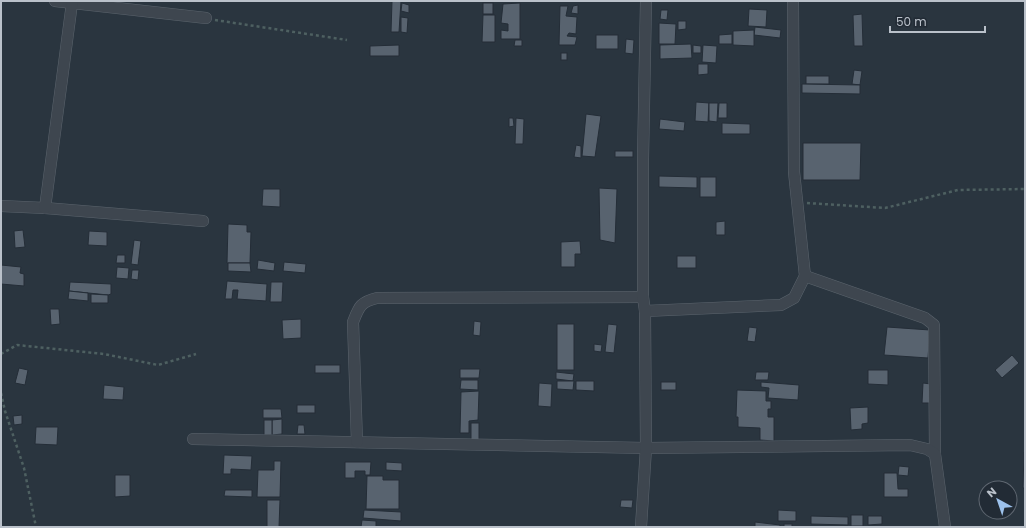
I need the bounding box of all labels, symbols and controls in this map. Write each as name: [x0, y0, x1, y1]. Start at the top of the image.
scale bar: [890, 8, 985, 34]
text: 50 m: [896, 13, 927, 30]
north arrow: [978, 480, 1018, 520]
text: N: [983, 484, 1000, 501]

